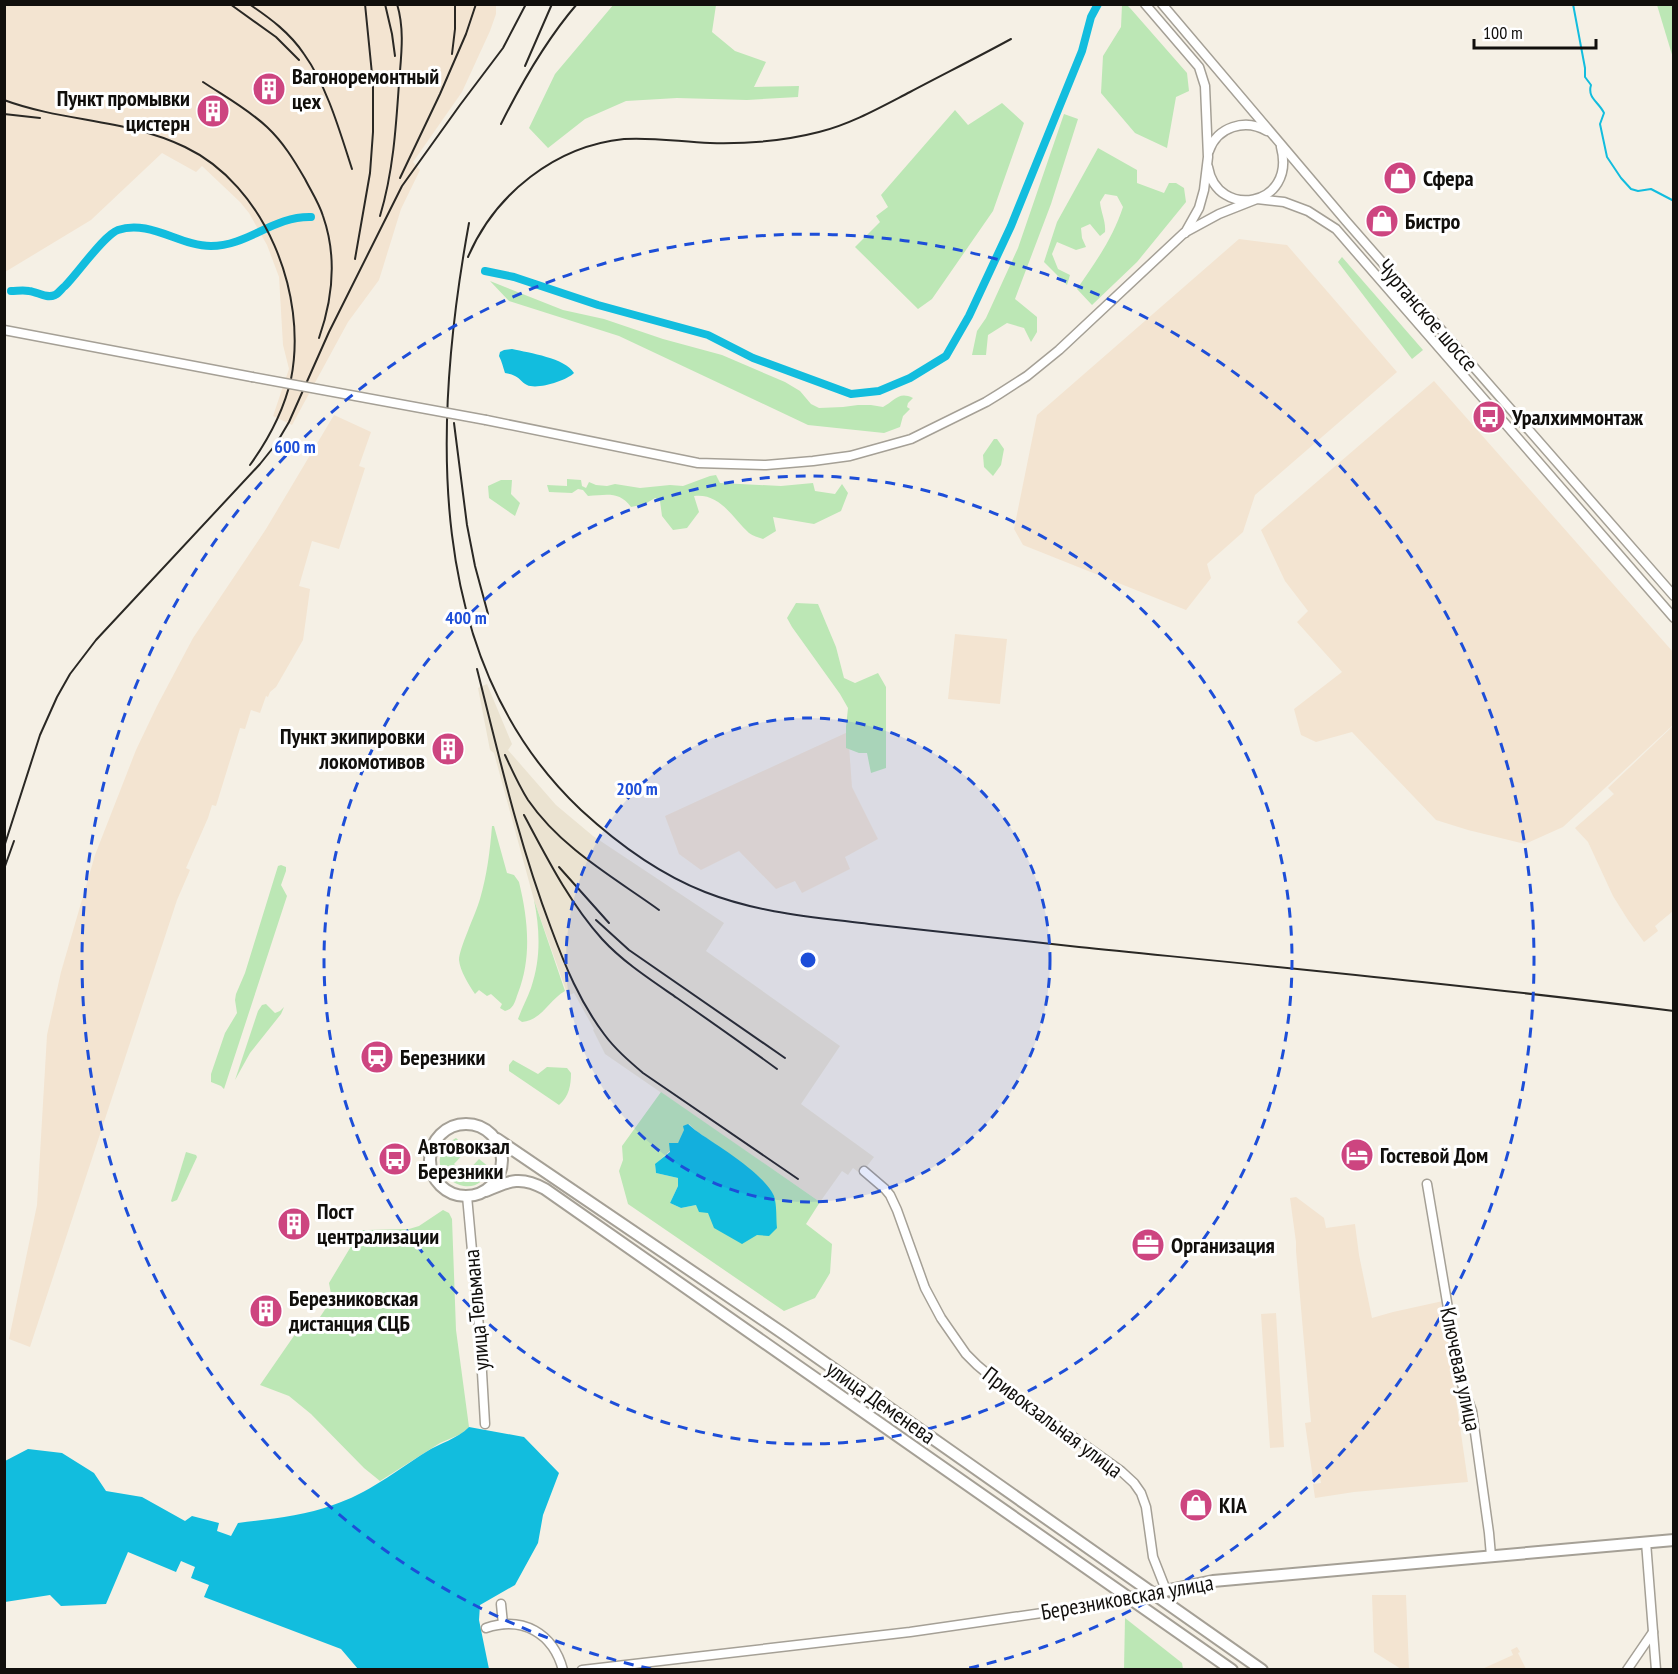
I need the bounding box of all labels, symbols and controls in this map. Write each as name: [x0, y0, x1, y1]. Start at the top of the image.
scale bar: [1474, 12, 1596, 50]
text: 100 m: [1483, 21, 1523, 44]
place label: Вагоноремонтный цех: [292, 62, 439, 115]
building icon: Вагоноремонтный цех: [251, 71, 287, 107]
place label: Пункт промывки цистерн: [57, 84, 190, 137]
building icon: Пункт промывки цистерн: [195, 93, 231, 129]
shop icon: Сфера: [1382, 160, 1418, 196]
place label: Сфера: [1423, 164, 1474, 192]
shop icon: Бистро: [1364, 203, 1400, 239]
place label: Бистро: [1405, 207, 1460, 235]
street label: Чуртанское шоссе: [1372, 253, 1484, 377]
bus stop icon: Уралхиммонтаж: [1471, 399, 1507, 435]
place label: Уралхиммонтаж: [1511, 403, 1643, 431]
text: 600 m: [274, 435, 316, 458]
text: 400 m: [445, 606, 487, 629]
place label: Пункт экипировки локомотивов: [280, 722, 425, 775]
building icon: Пункт экипировки локомотивов: [430, 731, 466, 767]
text: 200 m: [616, 777, 658, 800]
centre of rings: [798, 950, 818, 970]
station icon: Березники: [359, 1039, 395, 1075]
place label: Березники: [400, 1043, 486, 1071]
place label: Автовокзал Березники: [417, 1132, 510, 1185]
hotel icon: Гостевой Дом: [1339, 1137, 1375, 1173]
bus stop icon: Автовокзал Березники: [377, 1141, 413, 1177]
place label: Гостевой Дом: [1380, 1141, 1488, 1169]
place label: Пост централизации: [317, 1197, 439, 1250]
building icon: Пост централизации: [276, 1206, 312, 1242]
office icon: Организация: [1130, 1227, 1166, 1263]
place label: Организация: [1171, 1231, 1275, 1259]
street label: улица Тельмана: [457, 1248, 495, 1372]
place label: Березниковская дистанция СЦБ: [288, 1284, 418, 1337]
building icon: Березниковская дистанция СЦБ: [248, 1293, 284, 1329]
street label: Ключевая улица: [1434, 1304, 1488, 1434]
street label: улица Деменева: [821, 1354, 941, 1450]
street label: Привокзальная улица: [977, 1360, 1129, 1484]
shop icon: KIA: [1178, 1487, 1214, 1523]
place label: KIA: [1219, 1491, 1248, 1519]
street label: Березниковская улица: [1039, 1568, 1215, 1626]

